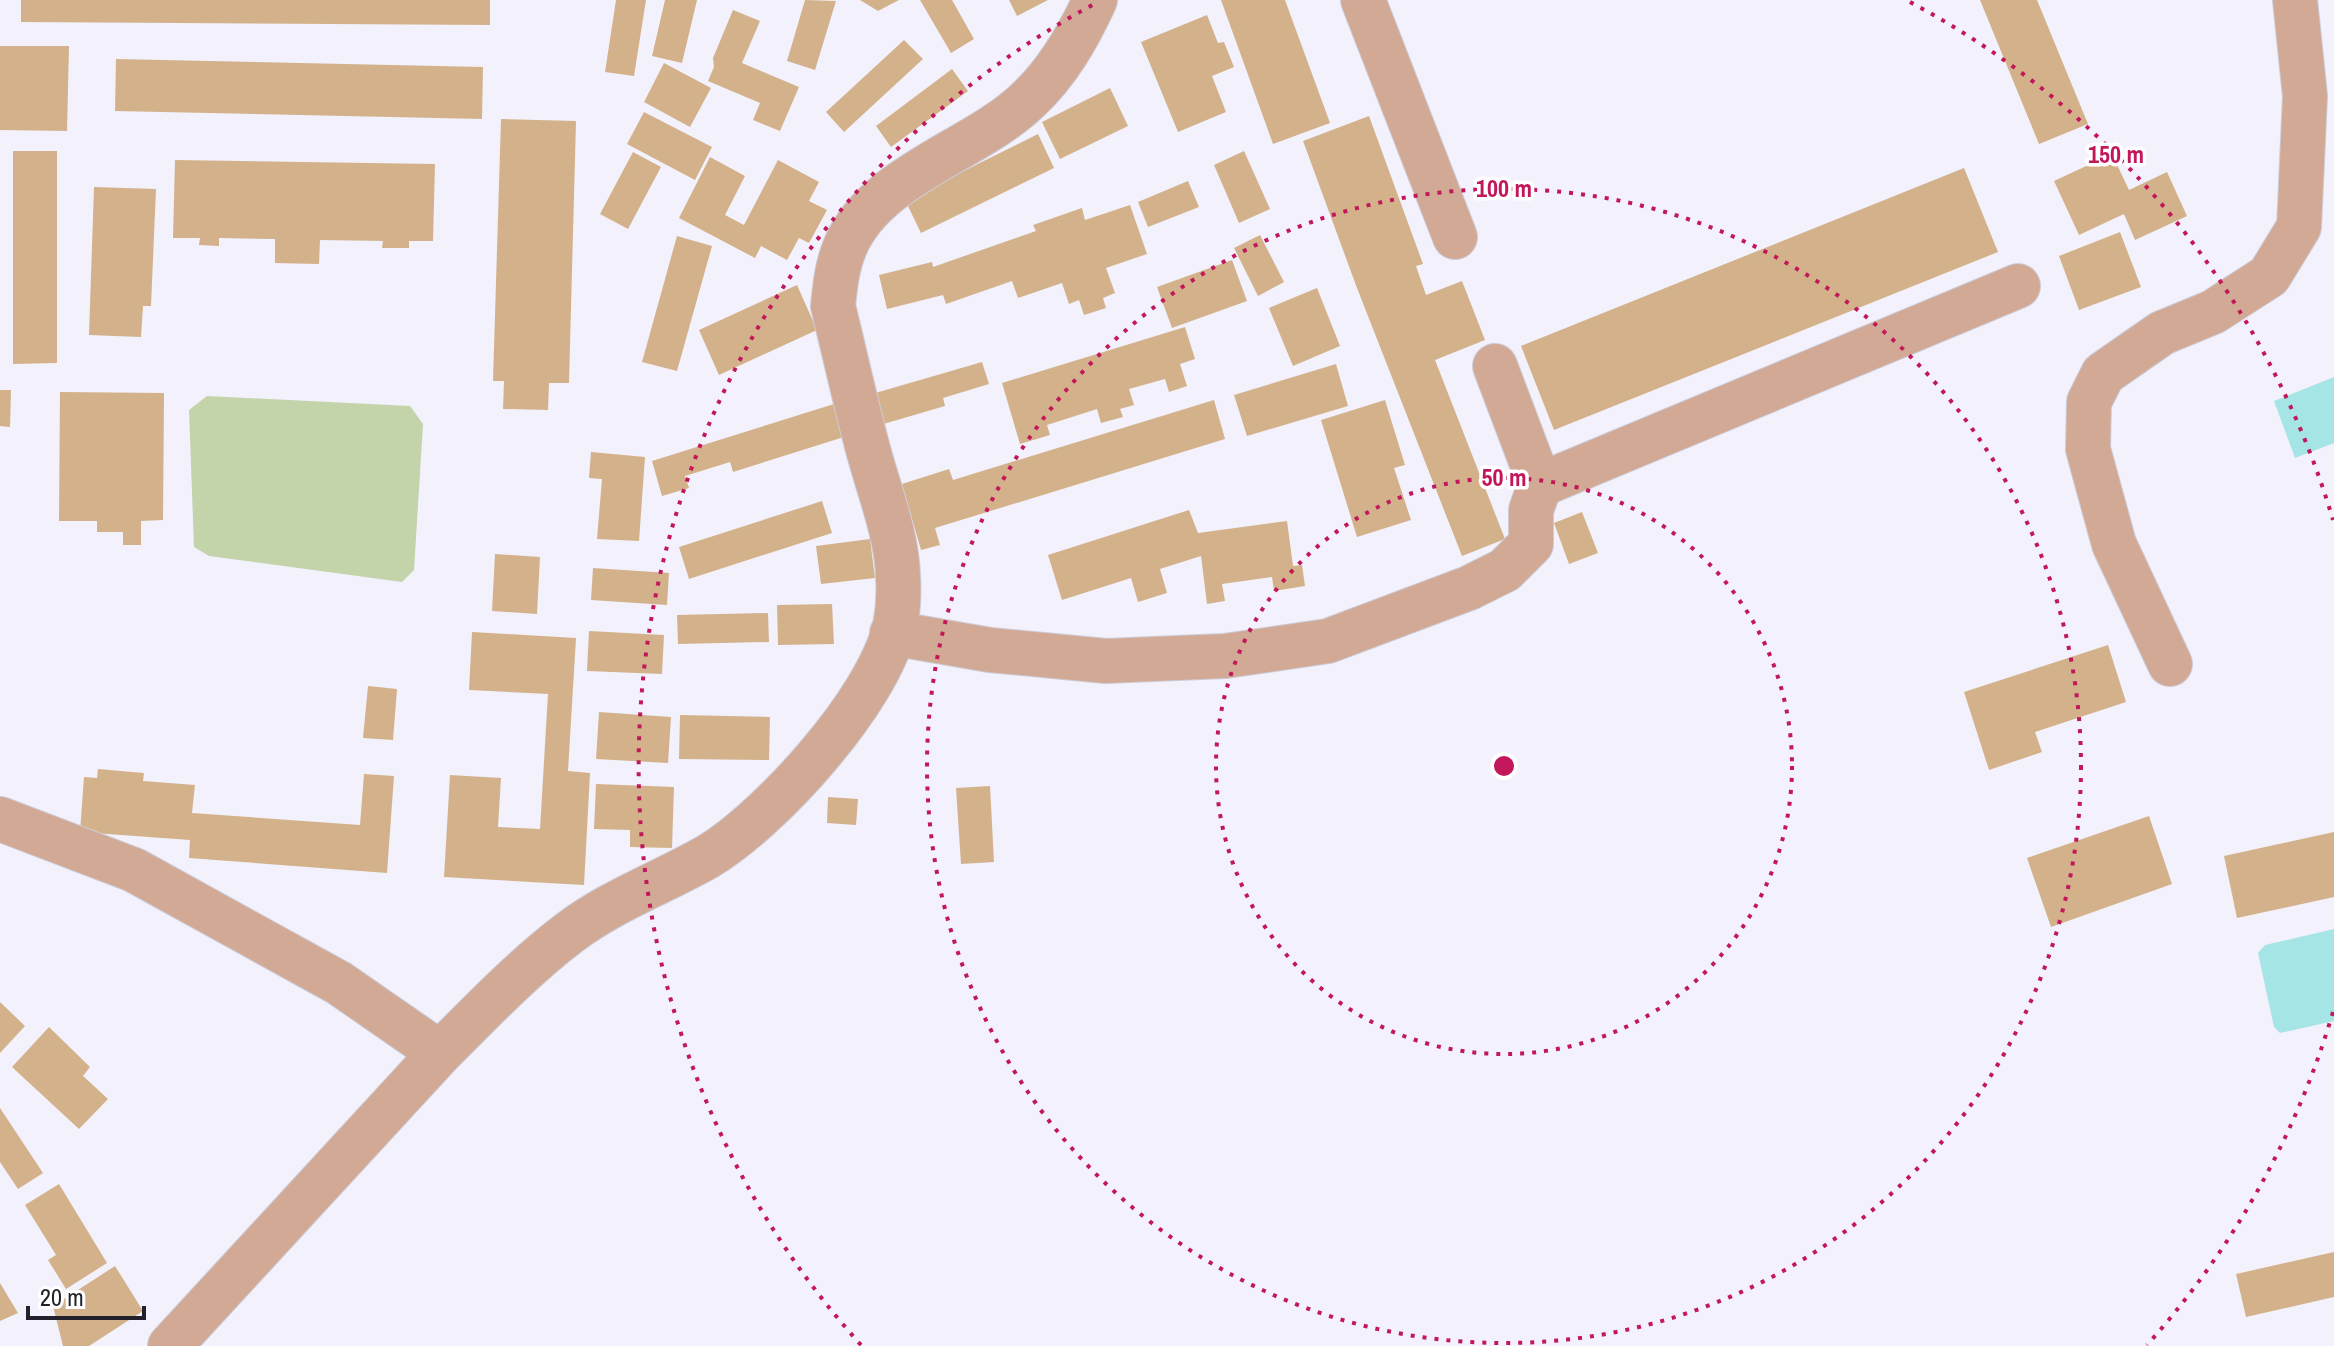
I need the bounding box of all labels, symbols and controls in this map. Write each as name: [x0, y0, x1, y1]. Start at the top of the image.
text: 150 m: [2088, 138, 2144, 170]
text: 100 m: [1476, 172, 1532, 204]
text: 50 m: [1482, 461, 1526, 493]
centre of rings: [1490, 752, 1518, 780]
scale bar: [28, 1270, 144, 1320]
text: 20 m: [40, 1281, 84, 1313]

